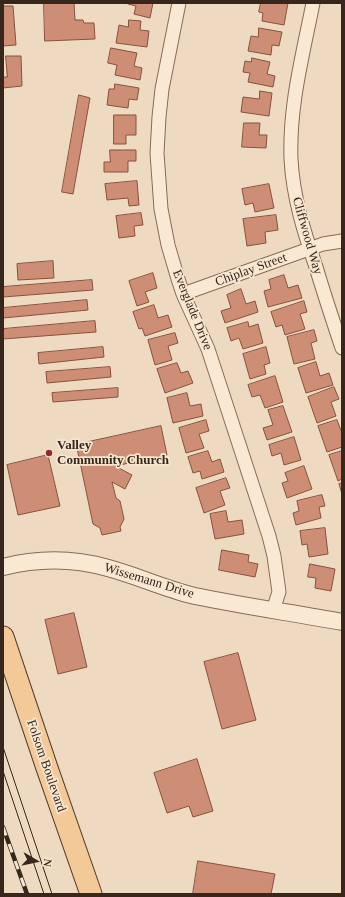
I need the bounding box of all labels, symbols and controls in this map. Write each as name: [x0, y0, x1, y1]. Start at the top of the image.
street label: Cliffwood Way: [288, 195, 326, 277]
street label: Chiplay Street: [213, 250, 289, 290]
street label: Everglade Drive: [169, 268, 215, 352]
place label: Valley Community Church: [57, 438, 169, 469]
marker: Valley Community Church: [44, 448, 54, 458]
street label: Wissemann Drive: [102, 560, 196, 602]
street label: Folsom Boulevard: [23, 718, 69, 814]
north arrow: [16, 841, 56, 881]
text: N: [41, 858, 54, 868]

